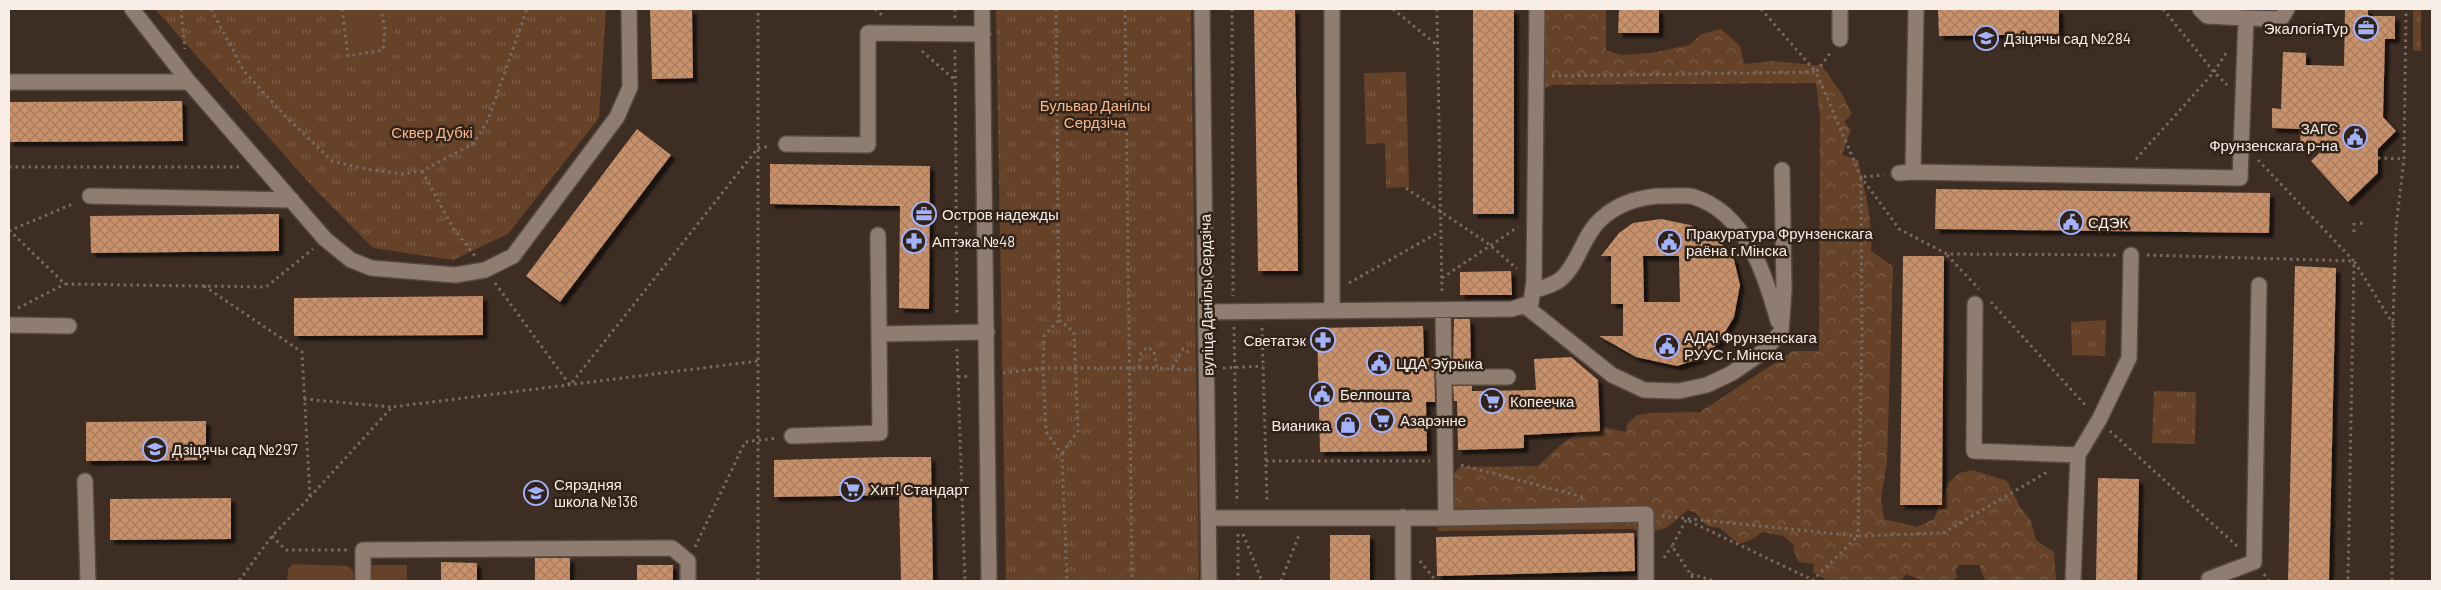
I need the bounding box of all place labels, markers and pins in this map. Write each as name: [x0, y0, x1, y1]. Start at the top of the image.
office icon: ЭкалогіяТур: [2353, 15, 2379, 41]
place label: ЭкалогіяТур: [2264, 19, 2348, 37]
school or university icon: Дзіцячы сад №284: [1973, 25, 1999, 51]
place label: Дзіцячы сад №284: [2004, 29, 2131, 47]
place label: ЗАГС Фрунзенскага р-на: [2209, 119, 2339, 154]
public building icon: ЗАГС Фрунзенскага р-на: [2342, 124, 2368, 150]
office icon: Остров надежды: [911, 201, 937, 227]
place label: Остров надежды: [942, 205, 1059, 223]
public building icon: СДЭК: [2058, 209, 2084, 235]
place label: СДЭК: [2088, 213, 2128, 231]
place label: Пракуратура Фрунзенскага раёна г.Мінска: [1686, 224, 1874, 259]
pharmacy icon: Аптэка №48: [901, 228, 927, 254]
public building icon: Пракуратура Фрунзенскага раёна г.Мінска: [1656, 229, 1682, 255]
place label: Аптэка №48: [932, 232, 1015, 250]
pharmacy icon: Светатэк: [1310, 327, 1336, 353]
place label: АДАІ Фрунзенскага РУУС г.Мінска: [1684, 328, 1817, 363]
place label: Светатэк: [1244, 331, 1306, 349]
public building icon: АДАІ Фрунзенскага РУУС г.Мінска: [1654, 333, 1680, 359]
public building icon: ЦДА Эўрыка: [1366, 350, 1392, 376]
place label: ЦДА Эўрыка: [1396, 354, 1484, 372]
public building icon: Белпошта: [1309, 381, 1335, 407]
place label: Белпошта: [1340, 385, 1411, 403]
supermarket icon: Копеечка: [1479, 388, 1505, 414]
place label: Копеечка: [1510, 392, 1575, 410]
supermarket icon: Азарэнне: [1369, 407, 1395, 433]
place label: Азарэнне: [1400, 411, 1466, 429]
shop icon: Вианика: [1335, 412, 1361, 438]
place label: Вианика: [1271, 416, 1331, 434]
school or university icon: Дзіцячы сад №297: [142, 436, 168, 462]
place label: Дзіцячы сад №297: [172, 440, 298, 458]
place label: Сярэдняя школа №136: [554, 475, 638, 510]
supermarket icon: Хит! Стандарт: [839, 476, 865, 502]
school or university icon: Сярэдняя школа №136: [523, 480, 549, 506]
place label: Хит! Стандарт: [870, 480, 969, 498]

